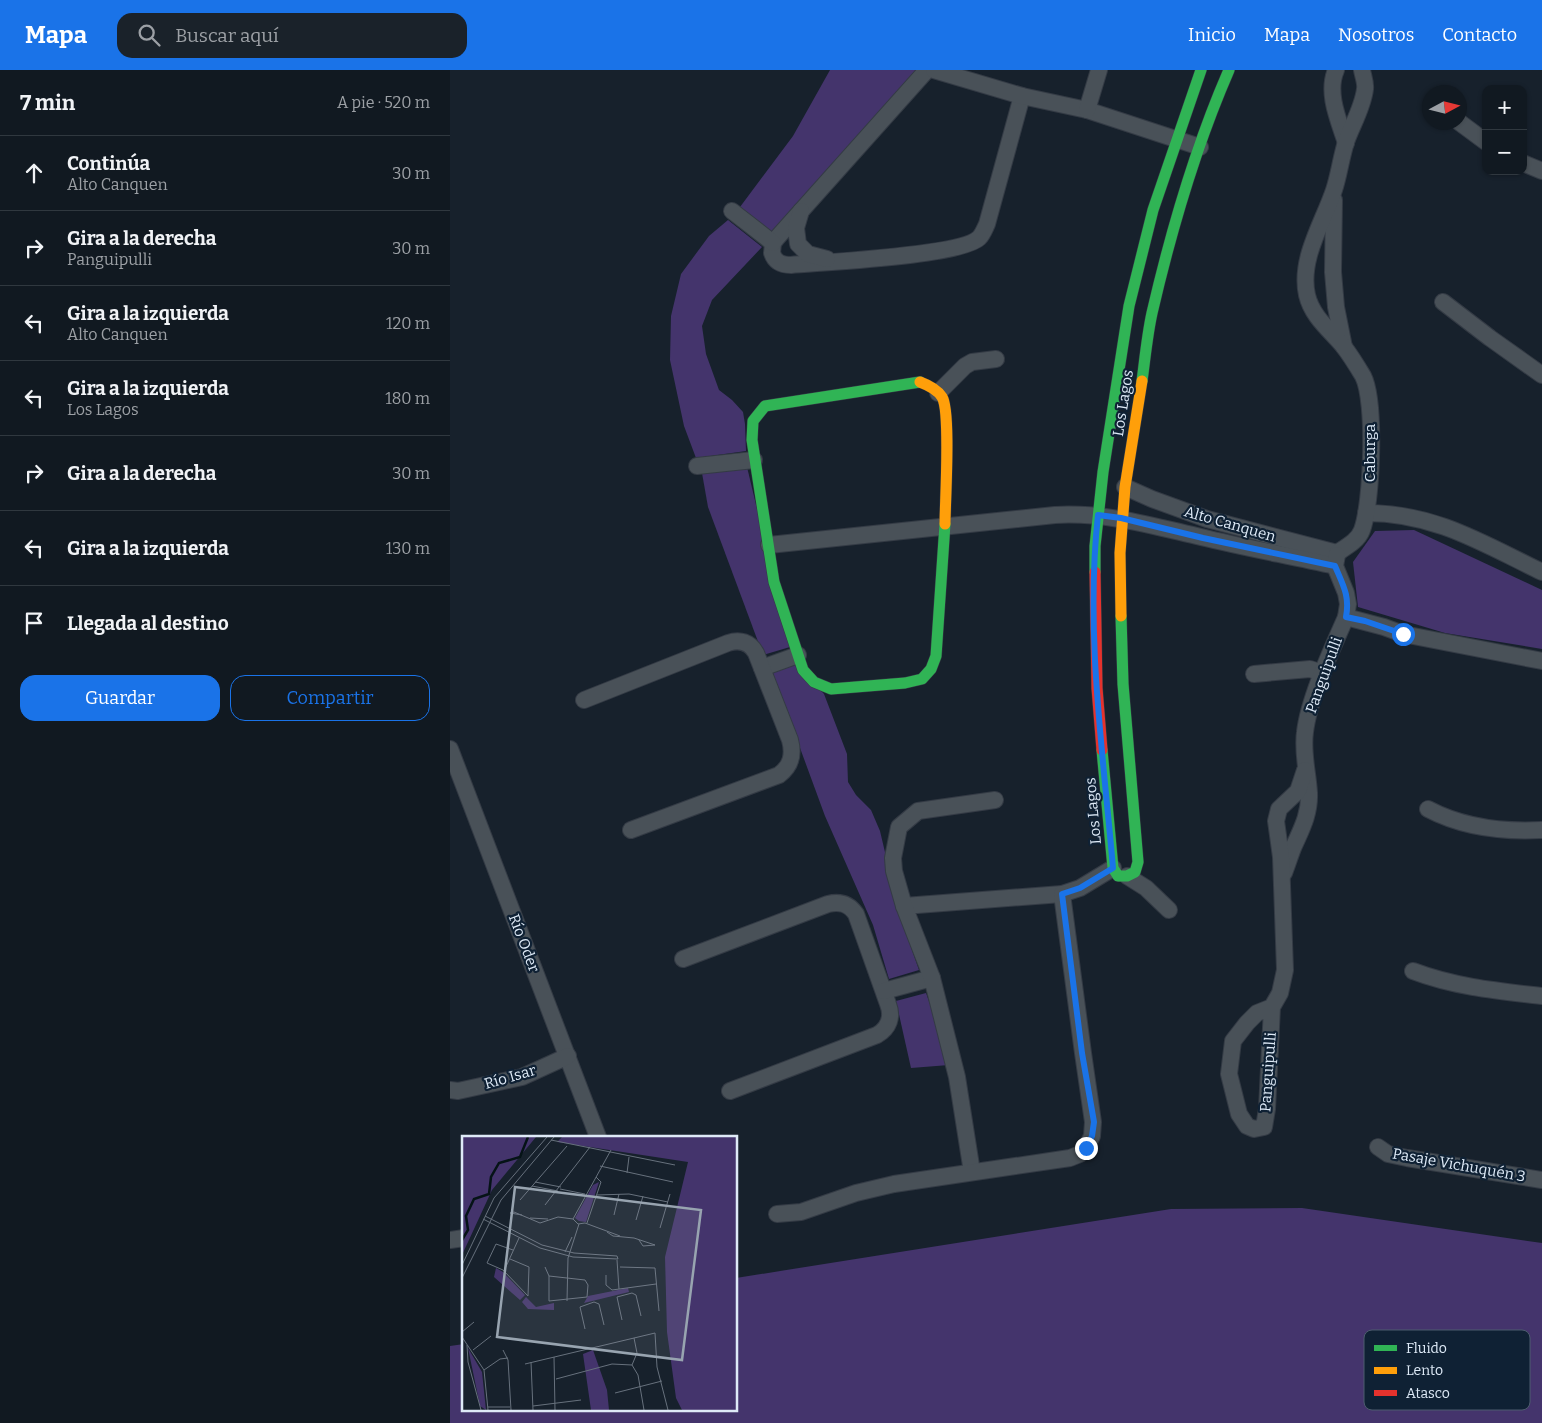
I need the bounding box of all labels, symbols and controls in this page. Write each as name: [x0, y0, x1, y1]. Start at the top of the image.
search box: [117, 13, 467, 58]
text: Mapa: [25, 21, 87, 49]
icon: search: [135, 21, 163, 49]
text: Buscar aquí: [175, 24, 279, 47]
text: Inicio: [1188, 24, 1236, 46]
text: Mapa: [1264, 24, 1310, 46]
text: Nosotros: [1338, 24, 1414, 46]
text: Contacto: [1442, 24, 1517, 46]
north arrow: [1422, 85, 1467, 130]
map controls: [1482, 85, 1527, 175]
button: +: [1482, 85, 1527, 130]
text: 7 min: [20, 90, 75, 116]
text: A pie · 520 m: [337, 93, 430, 112]
button: −: [1482, 130, 1527, 175]
text: Continúa: [67, 152, 150, 175]
icon: ahead: [20, 159, 48, 187]
text: 30 m: [392, 164, 430, 183]
text: Alto Canquen: [67, 175, 168, 194]
text: Gira a la derecha: [67, 227, 216, 250]
icon: right: [20, 234, 48, 262]
text: 30 m: [392, 239, 430, 258]
text: Panguipulli: [67, 250, 152, 269]
text: Gira a la izquierda: [67, 302, 229, 325]
icon: left: [20, 309, 48, 337]
text: 120 m: [386, 314, 430, 333]
text: Alto Canquen: [67, 325, 168, 344]
street label: Los Lagos: [1109, 368, 1137, 438]
text: Gira a la izquierda: [67, 377, 229, 400]
icon: left: [20, 384, 48, 412]
text: 180 m: [385, 389, 430, 408]
text: Los Lagos: [67, 400, 139, 419]
street label: Caburga: [1361, 424, 1379, 482]
icon: right: [20, 459, 48, 487]
text: Gira a la derecha: [67, 462, 216, 485]
text: 30 m: [392, 464, 430, 483]
street label: Alto Canquen: [1182, 502, 1278, 546]
icon: left: [20, 534, 48, 562]
text: Gira a la izquierda: [67, 537, 229, 560]
text: 130 m: [386, 539, 430, 558]
icon: arrive: [20, 609, 48, 637]
text: Llegada al destino: [67, 612, 229, 635]
route start: [1392, 623, 1415, 646]
street label: Panguipulli: [1302, 634, 1346, 716]
button: Guardar: [20, 675, 220, 721]
button: Compartir: [230, 675, 430, 721]
street label: Los Lagos: [1081, 777, 1105, 845]
street label: Río Oder: [505, 911, 543, 975]
street label: Panguipulli: [1256, 1031, 1280, 1112]
street label: Río Isar: [482, 1061, 538, 1093]
inset map: [462, 1136, 738, 1410]
route end: [1075, 1137, 1098, 1160]
street label: Pasaje Vichuquén 3: [1391, 1144, 1527, 1186]
legend: [1364, 1330, 1530, 1410]
text: Fluido: [1406, 1340, 1447, 1357]
text: Lento: [1406, 1362, 1443, 1379]
text: Atasco: [1406, 1385, 1450, 1402]

